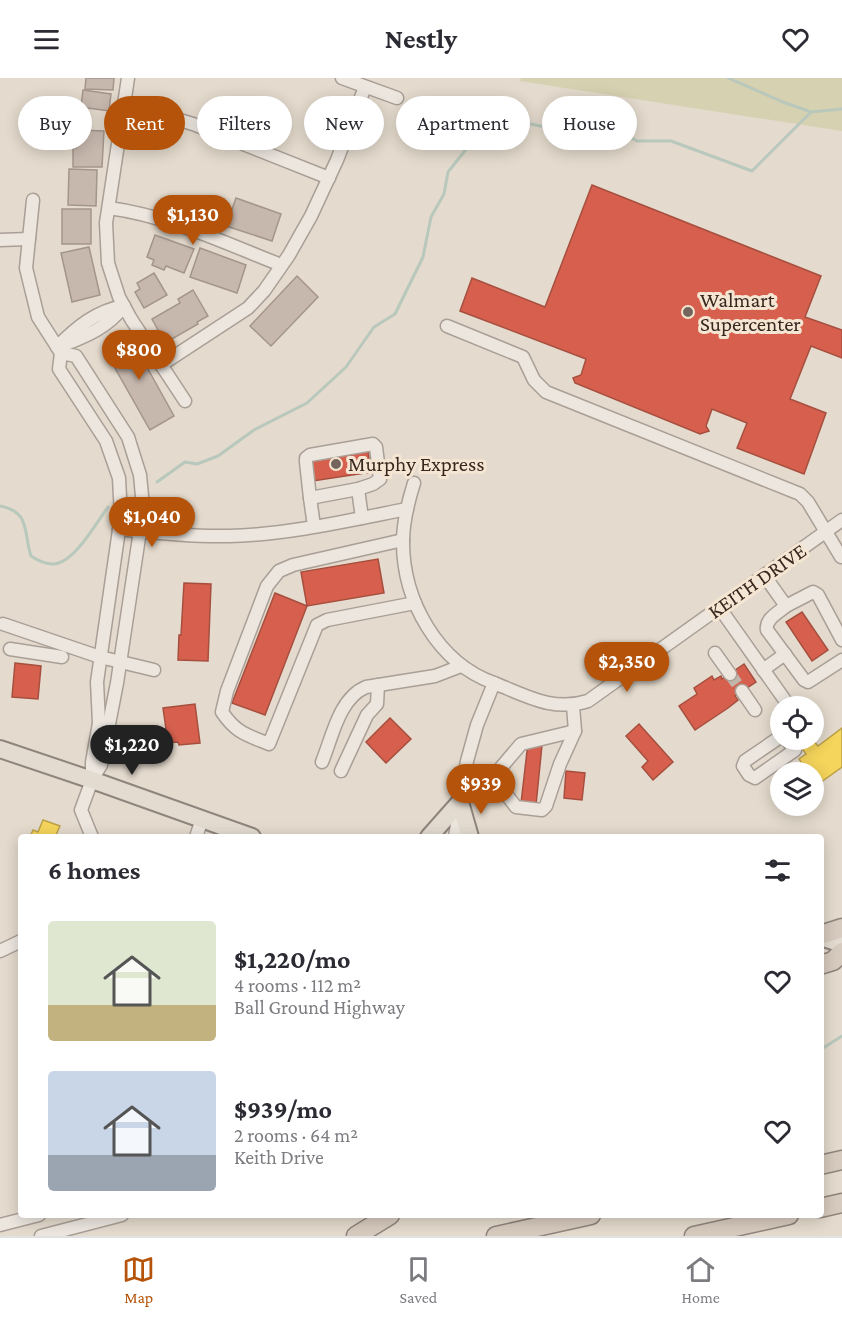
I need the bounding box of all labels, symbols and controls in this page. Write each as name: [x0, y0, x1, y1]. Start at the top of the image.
icon: menu: [30, 23, 63, 56]
icon: heart: [779, 23, 812, 56]
text: Nestly: [385, 24, 457, 54]
chip: Buy: [18, 96, 92, 150]
chip: Rent: [104, 96, 185, 150]
chip: Filters: [197, 96, 292, 150]
chip: New: [304, 96, 384, 150]
chip: Apartment: [396, 96, 530, 150]
chip: House: [542, 96, 637, 150]
pin: $1,130: [144, 195, 242, 246]
text: $1,130: [167, 203, 219, 225]
place label: Walmart Supercenter: [700, 288, 801, 336]
marker: Walmart Supercenter: [681, 305, 695, 319]
pin: $800: [103, 330, 175, 381]
text: $800: [116, 338, 162, 360]
place label: Murphy Express: [348, 452, 485, 476]
marker: Murphy Express: [329, 457, 343, 471]
pin: $1,040: [103, 497, 201, 548]
text: $1,040: [123, 505, 181, 527]
street label: KEITH DRIVE: [703, 538, 811, 624]
pin: $2,350: [578, 642, 676, 693]
text: $2,350: [598, 650, 656, 672]
map controls: [770, 696, 824, 816]
button: locate: [770, 696, 824, 750]
pin: $1,220: [83, 725, 181, 776]
text: $1,220: [104, 733, 160, 755]
button: layers: [770, 762, 824, 816]
pin: $939: [445, 764, 517, 815]
text: $939: [460, 772, 502, 794]
icon: filters: [761, 854, 794, 887]
text: 6 homes: [48, 856, 140, 885]
icon: home: [96, 945, 168, 1017]
text: $1,220/mo: [234, 945, 350, 974]
icon: heart: [761, 965, 794, 998]
text: 4 rooms · 112 m²: [234, 974, 361, 996]
text: Ball Ground Highway: [234, 996, 405, 1018]
icon: home: [96, 1095, 168, 1167]
text: $939/mo: [234, 1095, 332, 1124]
icon: heart: [761, 1115, 794, 1148]
text: 2 rooms · 64 m²: [234, 1124, 358, 1146]
text: Keith Drive: [234, 1146, 324, 1168]
tab: Map: [122, 1253, 155, 1306]
tab: Saved: [400, 1253, 437, 1306]
tab: Home: [681, 1253, 720, 1306]

